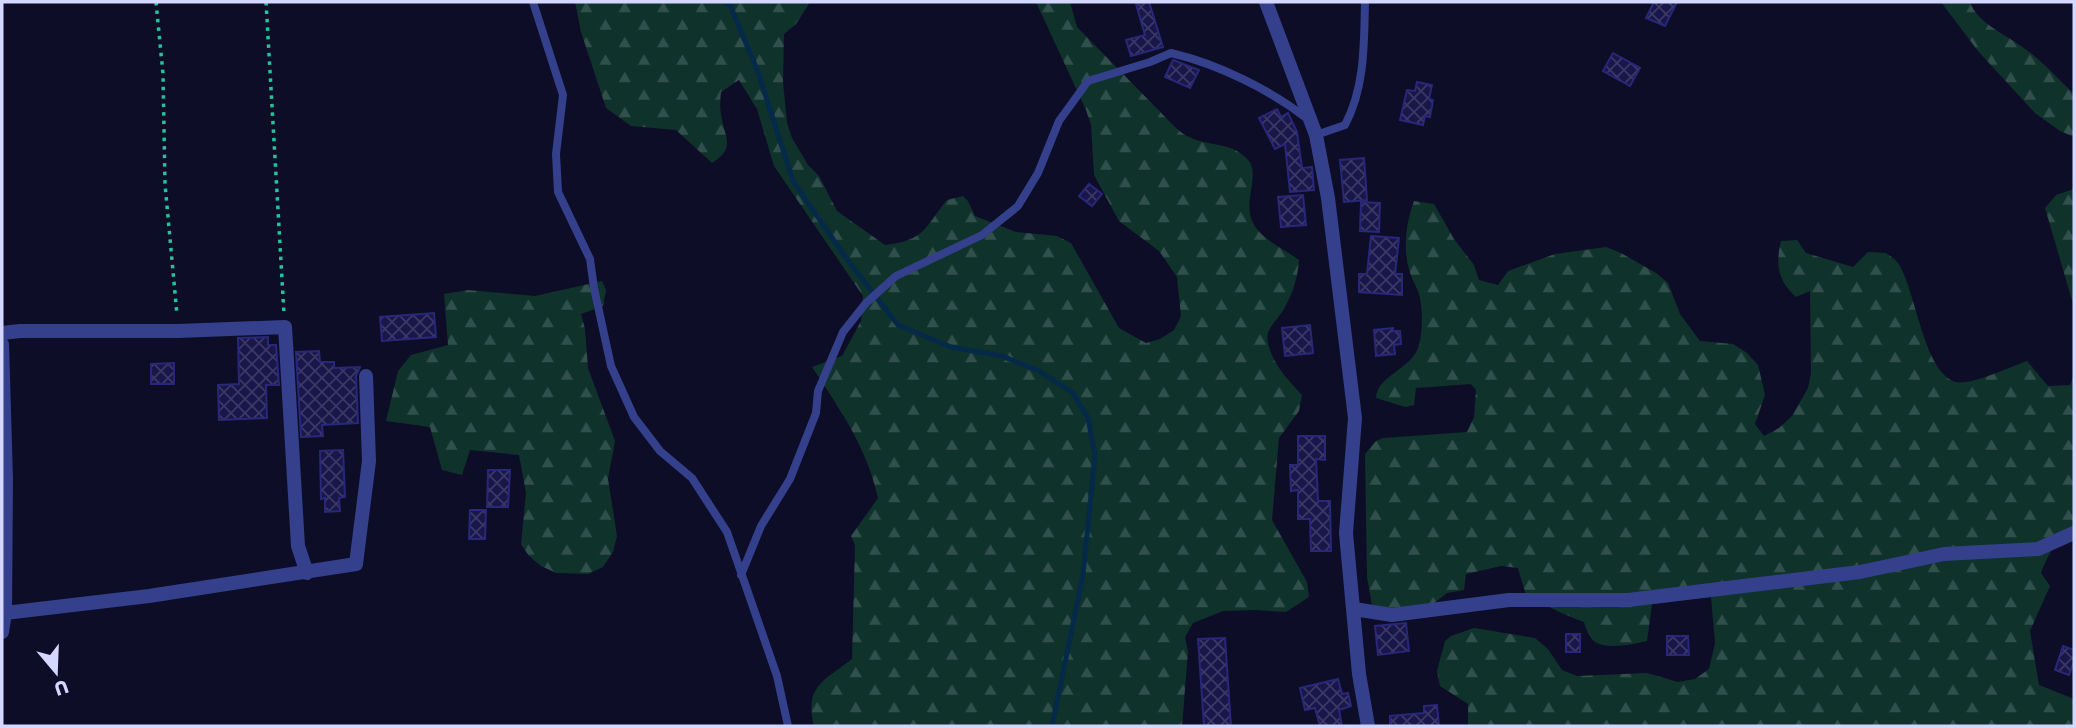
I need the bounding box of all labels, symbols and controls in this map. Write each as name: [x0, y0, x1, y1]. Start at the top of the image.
north arrow: [21, 637, 91, 707]
text: U: [51, 673, 72, 703]

